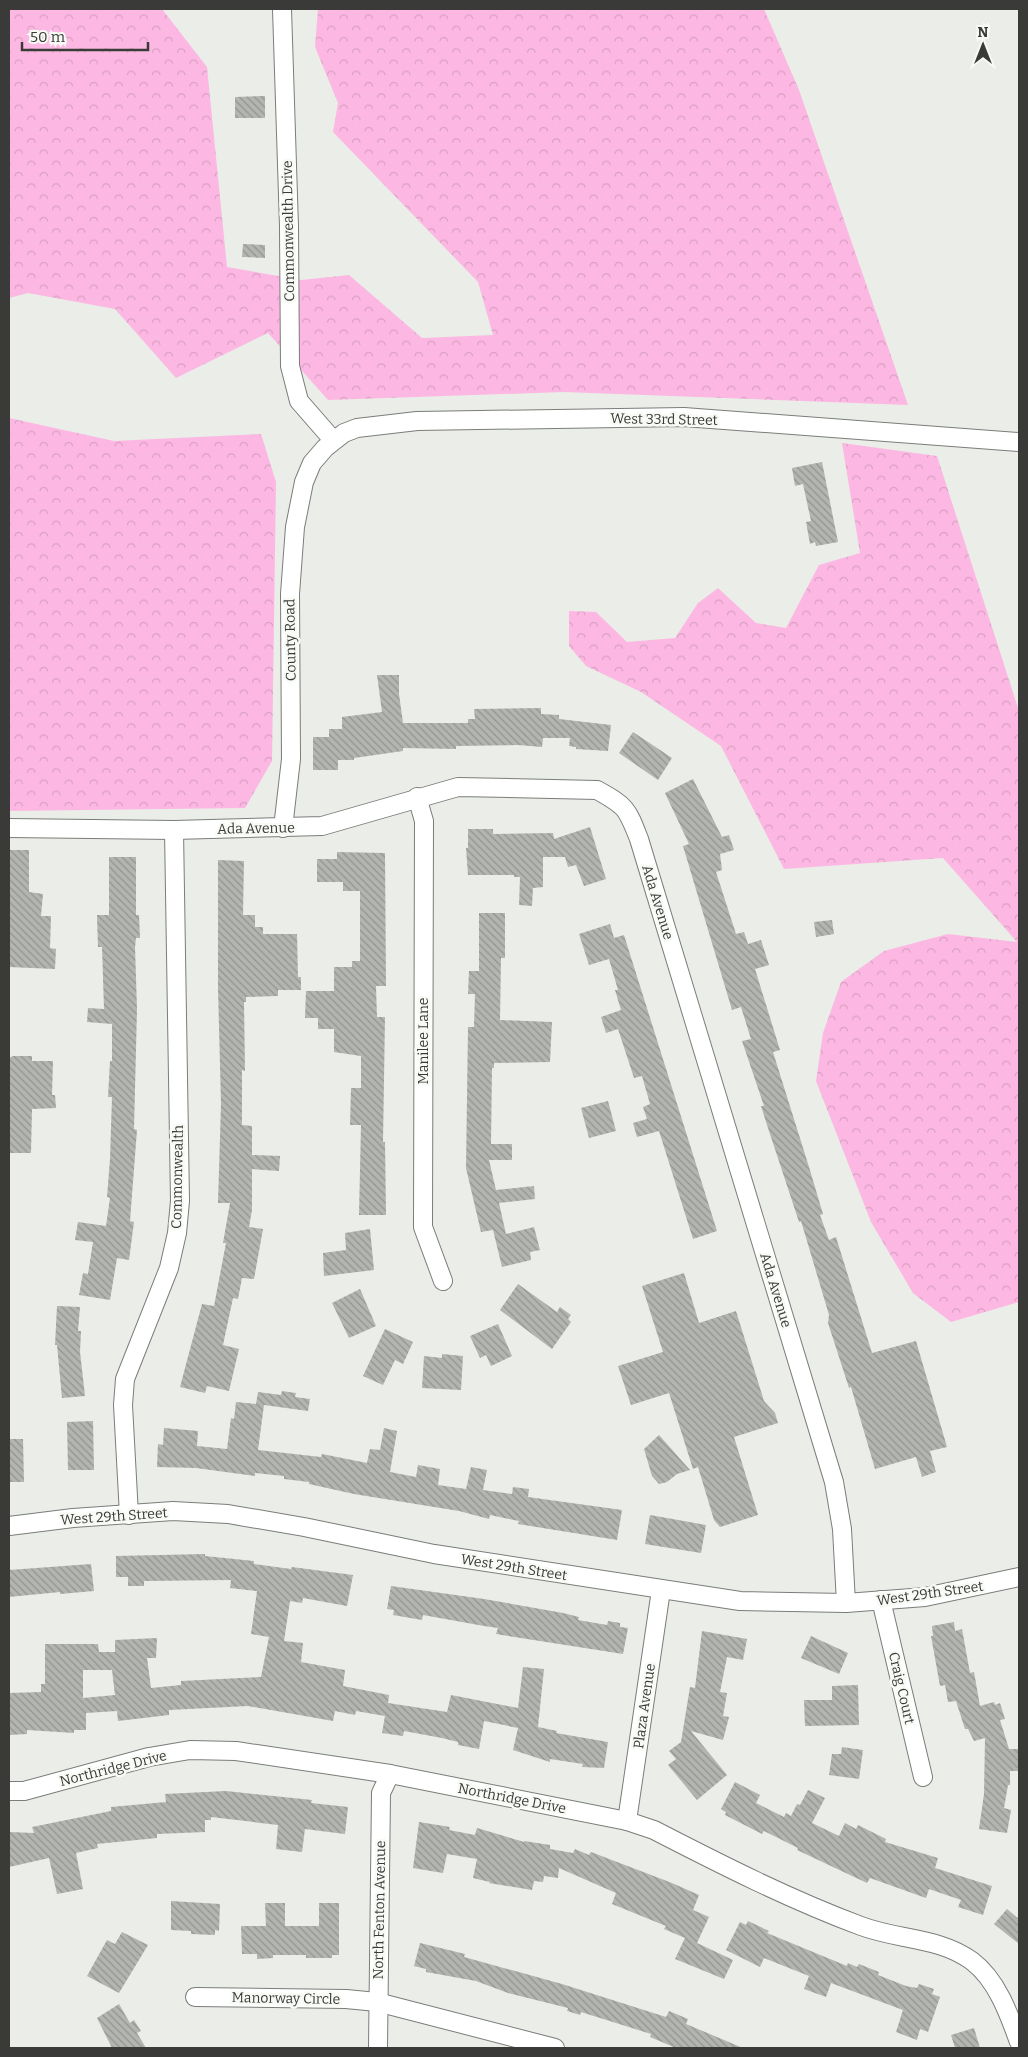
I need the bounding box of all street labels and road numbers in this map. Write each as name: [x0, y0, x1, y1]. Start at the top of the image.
street label: Commonwealth Drive: [279, 160, 298, 302]
street label: West 33rd Street: [610, 410, 718, 429]
street label: County Road: [281, 599, 300, 681]
street label: Ada Avenue: [217, 819, 295, 838]
street label: Ada Avenue: [638, 863, 677, 942]
street label: Manilee Lane: [415, 998, 432, 1084]
street label: Commonwealth: [168, 1125, 187, 1229]
street label: Ada Avenue: [756, 1251, 795, 1330]
street label: West 29th Street: [60, 1504, 168, 1529]
street label: West 29th Street: [460, 1551, 568, 1584]
street label: West 29th Street: [876, 1578, 984, 1609]
street label: Craig Court: [885, 1650, 918, 1726]
street label: Plaza Avenue: [630, 1662, 659, 1750]
street label: Northridge Drive: [58, 1747, 168, 1790]
street label: Northridge Drive: [456, 1780, 567, 1817]
street label: North Fenton Avenue: [370, 1840, 389, 1980]
street label: Manorway Circle: [231, 1989, 340, 2008]

